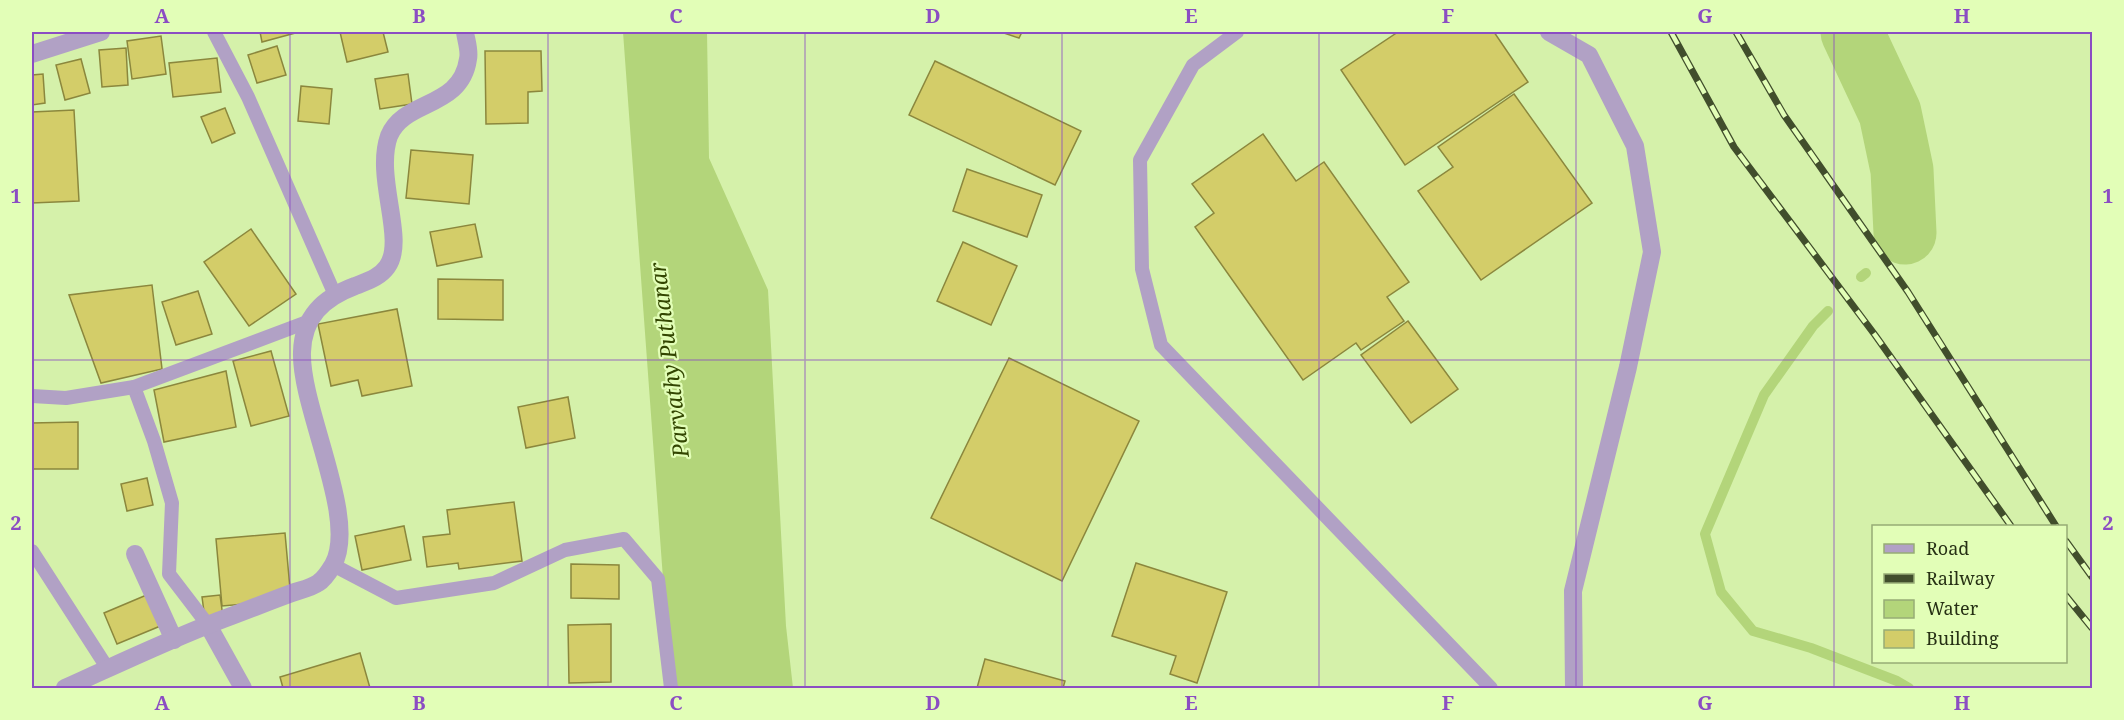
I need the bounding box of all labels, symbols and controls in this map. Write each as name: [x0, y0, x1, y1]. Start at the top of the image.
text: A: [154, 2, 170, 29]
text: B: [412, 2, 426, 29]
text: C: [669, 2, 683, 29]
text: D: [925, 2, 941, 29]
text: E: [1184, 2, 1198, 29]
text: F: [1442, 2, 1454, 29]
text: G: [1697, 2, 1713, 29]
text: H: [1954, 2, 1970, 29]
text: 1: [10, 182, 22, 209]
text: 1: [2102, 182, 2114, 209]
water label: Parvathy Puthanar: [641, 260, 695, 460]
text: 2: [10, 509, 22, 536]
text: 2: [2102, 509, 2114, 536]
legend: [1872, 525, 2067, 663]
text: Road: [1926, 536, 1969, 560]
text: Railway: [1926, 566, 1996, 590]
text: Water: [1926, 596, 1979, 620]
text: Building: [1926, 626, 1999, 650]
text: A: [154, 689, 170, 716]
text: B: [412, 689, 426, 716]
text: C: [669, 689, 683, 716]
text: D: [925, 689, 941, 716]
text: E: [1184, 689, 1198, 716]
text: F: [1442, 689, 1454, 716]
text: G: [1697, 689, 1713, 716]
text: H: [1954, 689, 1970, 716]

